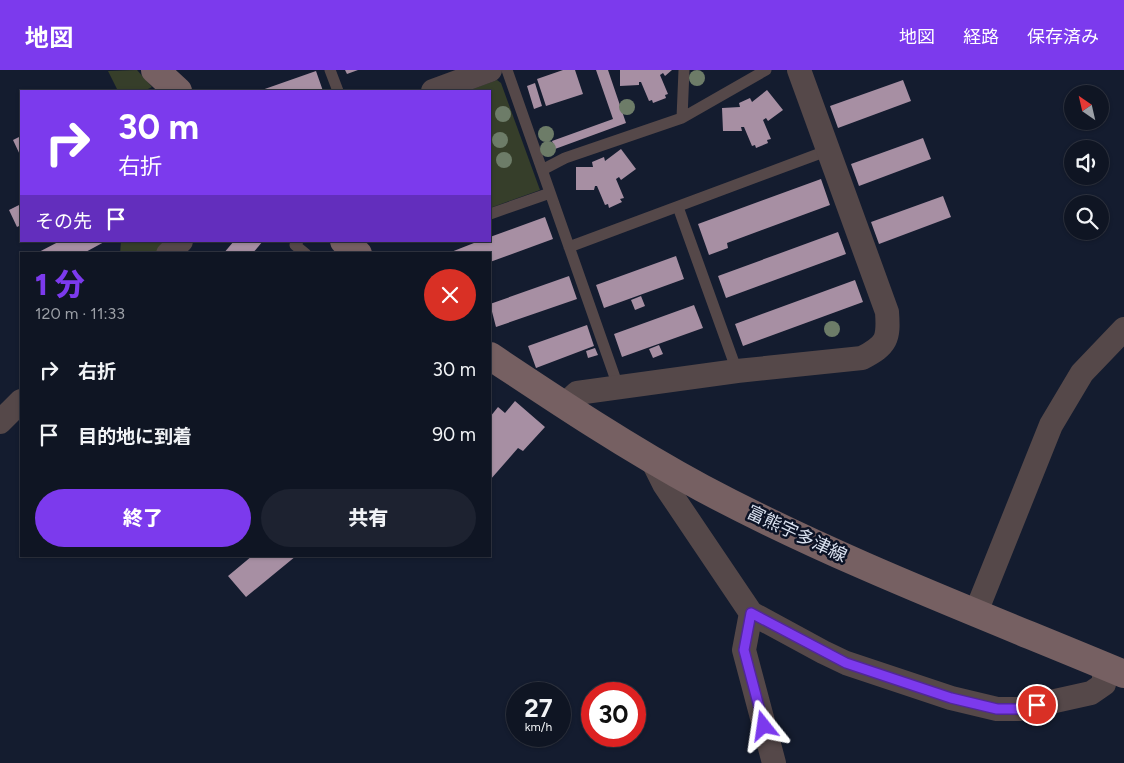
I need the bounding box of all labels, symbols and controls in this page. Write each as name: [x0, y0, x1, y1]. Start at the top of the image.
text: 地図: [25, 23, 73, 52]
text: 地図: [899, 26, 935, 48]
text: 経路: [963, 26, 999, 48]
text: 保存済み: [1027, 26, 1099, 48]
north arrow: [1064, 85, 1109, 130]
map controls: [1064, 85, 1109, 240]
text: 30 m: [118, 106, 199, 148]
icon: right: [35, 110, 100, 175]
button: sound: [1064, 140, 1109, 185]
text: 右折: [118, 153, 162, 180]
button: search: [1064, 195, 1109, 240]
icon: arrive: [102, 205, 130, 233]
text: その先: [35, 210, 92, 233]
text: 1 分: [35, 266, 85, 303]
button: close: [424, 269, 476, 321]
text: 120 m · 11:33: [35, 304, 125, 323]
icon: right: [35, 356, 63, 384]
text: 30 m: [433, 358, 476, 381]
text: 右折: [78, 360, 116, 383]
icon: arrive: [35, 421, 63, 449]
text: 90 m: [432, 423, 476, 446]
text: 目的地に到着: [78, 425, 192, 448]
button: 終了: [35, 489, 251, 547]
button: 共有: [261, 489, 476, 547]
street label: 富熊宇多津線: [743, 501, 851, 567]
speed limit sign: 30: [581, 682, 646, 747]
pin: [1016, 684, 1058, 726]
icon: arrive: [1023, 691, 1051, 719]
text: 27: [524, 693, 553, 723]
position arrow: [737, 699, 789, 751]
text: km/h: [525, 720, 552, 734]

